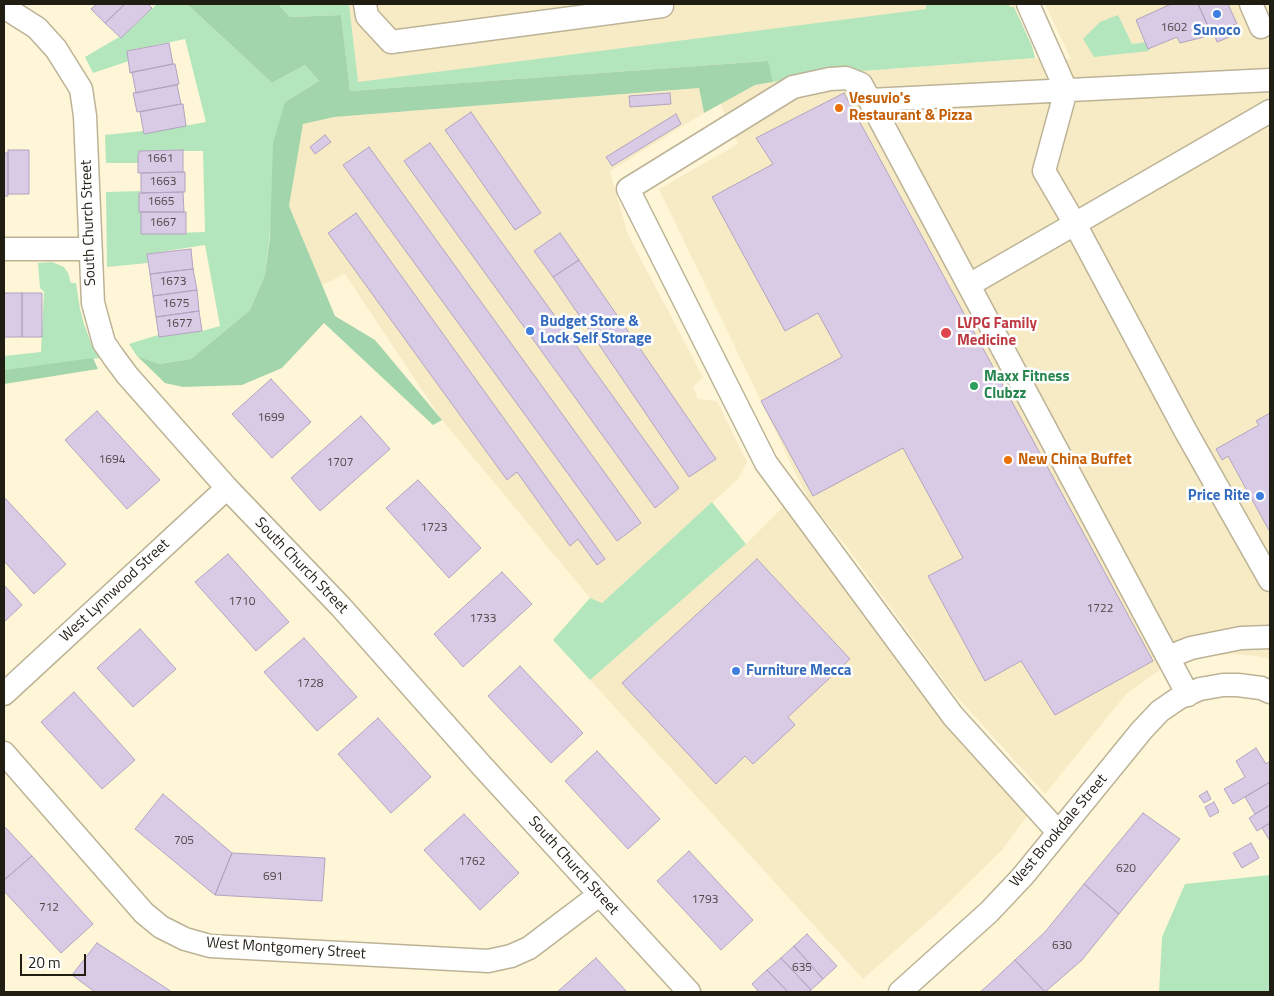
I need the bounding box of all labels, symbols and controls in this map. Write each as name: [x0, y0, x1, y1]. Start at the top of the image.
marker: Sunoco: [1211, 8, 1223, 20]
house number: 1602: [1161, 21, 1187, 35]
place label: Sunoco: [1193, 22, 1241, 40]
place label: Vesuvio's Restaurant & Pizza: [849, 90, 972, 125]
marker: Vesuvio's Restaurant & Pizza: [833, 102, 845, 114]
house number: 1661: [147, 152, 173, 166]
street label: South Church Street: [78, 160, 100, 286]
house number: 1663: [150, 175, 176, 189]
house number: 1665: [148, 195, 174, 209]
house number: 1667: [150, 216, 176, 230]
house number: 1673: [160, 275, 186, 289]
house number: 1675: [163, 297, 189, 311]
place label: Budget Store & Lock Self Storage: [540, 313, 652, 348]
place label: LVPG Family Medicine: [957, 315, 1037, 350]
house number: 1677: [166, 317, 192, 331]
marker: Budget Store & Lock Self Storage: [524, 325, 536, 337]
marker: LVPG Family Medicine: [939, 326, 953, 340]
place label: Maxx Fitness Clubzz: [984, 368, 1069, 403]
marker: Maxx Fitness Clubzz: [968, 380, 980, 392]
house number: 1699: [258, 411, 284, 425]
place label: New China Buffet: [1018, 451, 1132, 469]
house number: 1694: [99, 453, 125, 467]
marker: New China Buffet: [1002, 454, 1014, 466]
house number: 1707: [327, 456, 353, 470]
place label: Price Rite: [1188, 487, 1250, 505]
marker: Price Rite: [1254, 490, 1266, 502]
street label: South Church Street: [251, 514, 351, 618]
house number: 1723: [421, 521, 447, 535]
street label: West Lynnwood Street: [57, 536, 173, 646]
house number: 1710: [229, 595, 255, 609]
house number: 1722: [1087, 602, 1113, 616]
house number: 1733: [470, 612, 496, 626]
place label: Furniture Mecca: [746, 662, 852, 680]
marker: Furniture Mecca: [730, 665, 742, 677]
house number: 1728: [297, 677, 323, 691]
street label: West Brookdale Street: [1007, 771, 1111, 891]
street label: South Church Street: [524, 813, 622, 919]
house number: 705: [174, 834, 194, 848]
house number: 1762: [459, 855, 485, 869]
house number: 620: [1116, 862, 1136, 876]
house number: 691: [263, 870, 283, 884]
house number: 1793: [692, 893, 718, 907]
house number: 712: [39, 901, 59, 915]
street label: West Montgomery Street: [206, 934, 366, 964]
house number: 630: [1052, 939, 1072, 953]
scale bar: [22, 944, 89, 976]
text: 20 m: [28, 951, 61, 974]
house number: 635: [792, 961, 812, 975]

